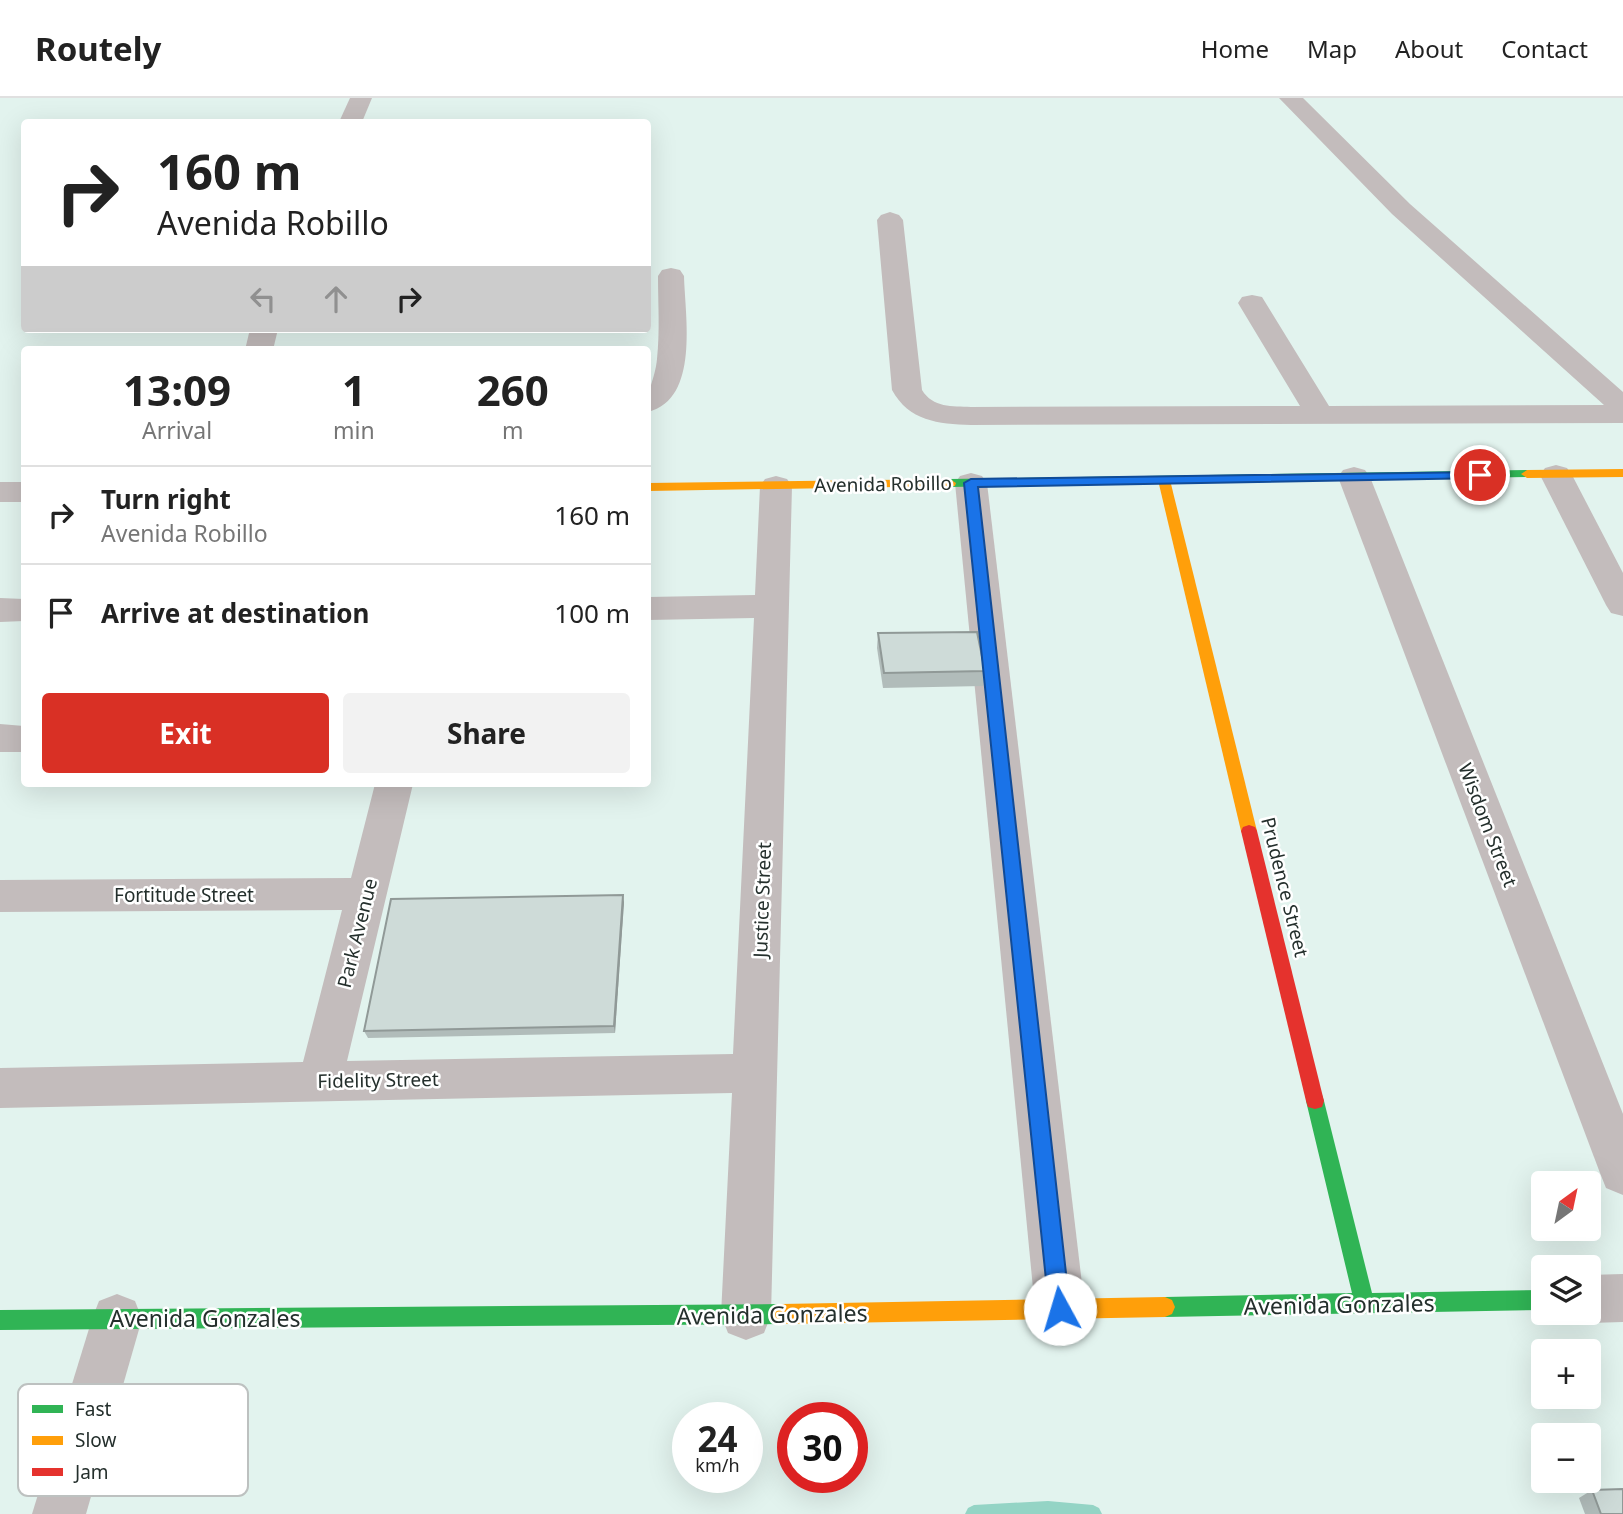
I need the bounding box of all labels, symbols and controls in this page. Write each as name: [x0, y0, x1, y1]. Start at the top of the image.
text: Routely: [35, 26, 161, 71]
text: Home: [1201, 32, 1269, 65]
text: Map: [1307, 32, 1357, 65]
text: About: [1395, 32, 1463, 65]
text: Contact: [1501, 32, 1588, 65]
text: 160 m: [157, 138, 302, 204]
icon: right: [42, 147, 133, 238]
text: Avenida Robillo: [157, 201, 389, 244]
icon: left: [244, 280, 282, 318]
icon: ahead: [317, 280, 355, 318]
icon: right: [390, 280, 428, 318]
text: 13:09: [123, 361, 231, 418]
text: 1: [342, 361, 366, 418]
text: 260: [477, 361, 549, 418]
text: Arrival: [142, 414, 212, 446]
text: min: [333, 414, 375, 446]
text: m: [502, 414, 524, 446]
pin: [1450, 445, 1510, 505]
icon: arrive: [1461, 456, 1499, 494]
street label: Avenida Robillo: [814, 470, 952, 498]
text: Turn right: [101, 481, 231, 517]
icon: right: [42, 496, 80, 534]
text: 160 m: [554, 497, 630, 533]
text: Avenida Robillo: [101, 517, 268, 549]
icon: arrive: [42, 594, 80, 632]
text: Arrive at destination: [101, 595, 370, 631]
text: 100 m: [554, 595, 630, 631]
button: Exit: [42, 693, 329, 773]
button: Share: [343, 693, 630, 773]
street label: Wisdom Street: [1452, 759, 1524, 891]
street label: Prudence Street: [1255, 814, 1315, 960]
street label: Justice Street: [747, 842, 777, 960]
street label: Park Avenue: [331, 876, 383, 990]
street label: Fortitude Street: [114, 882, 254, 908]
street label: Fidelity Street: [317, 1066, 439, 1094]
north arrow: [1531, 1171, 1601, 1241]
map controls: [1531, 1171, 1601, 1493]
button: layers: [1531, 1255, 1601, 1325]
position arrow: [1023, 1272, 1097, 1346]
street label: Avenida Gonzales: [1243, 1286, 1435, 1322]
street label: Avenida Gonzales: [676, 1296, 868, 1332]
street label: Avenida Gonzales: [109, 1302, 301, 1334]
button: +: [1531, 1339, 1601, 1409]
legend: [18, 1384, 248, 1496]
text: Fast: [75, 1396, 112, 1422]
speed limit sign: 30: [777, 1402, 868, 1493]
text: 24: [697, 1415, 738, 1462]
button: −: [1531, 1423, 1601, 1493]
text: Slow: [75, 1427, 116, 1453]
text: km/h: [695, 1453, 740, 1477]
text: Jam: [73, 1459, 109, 1485]

